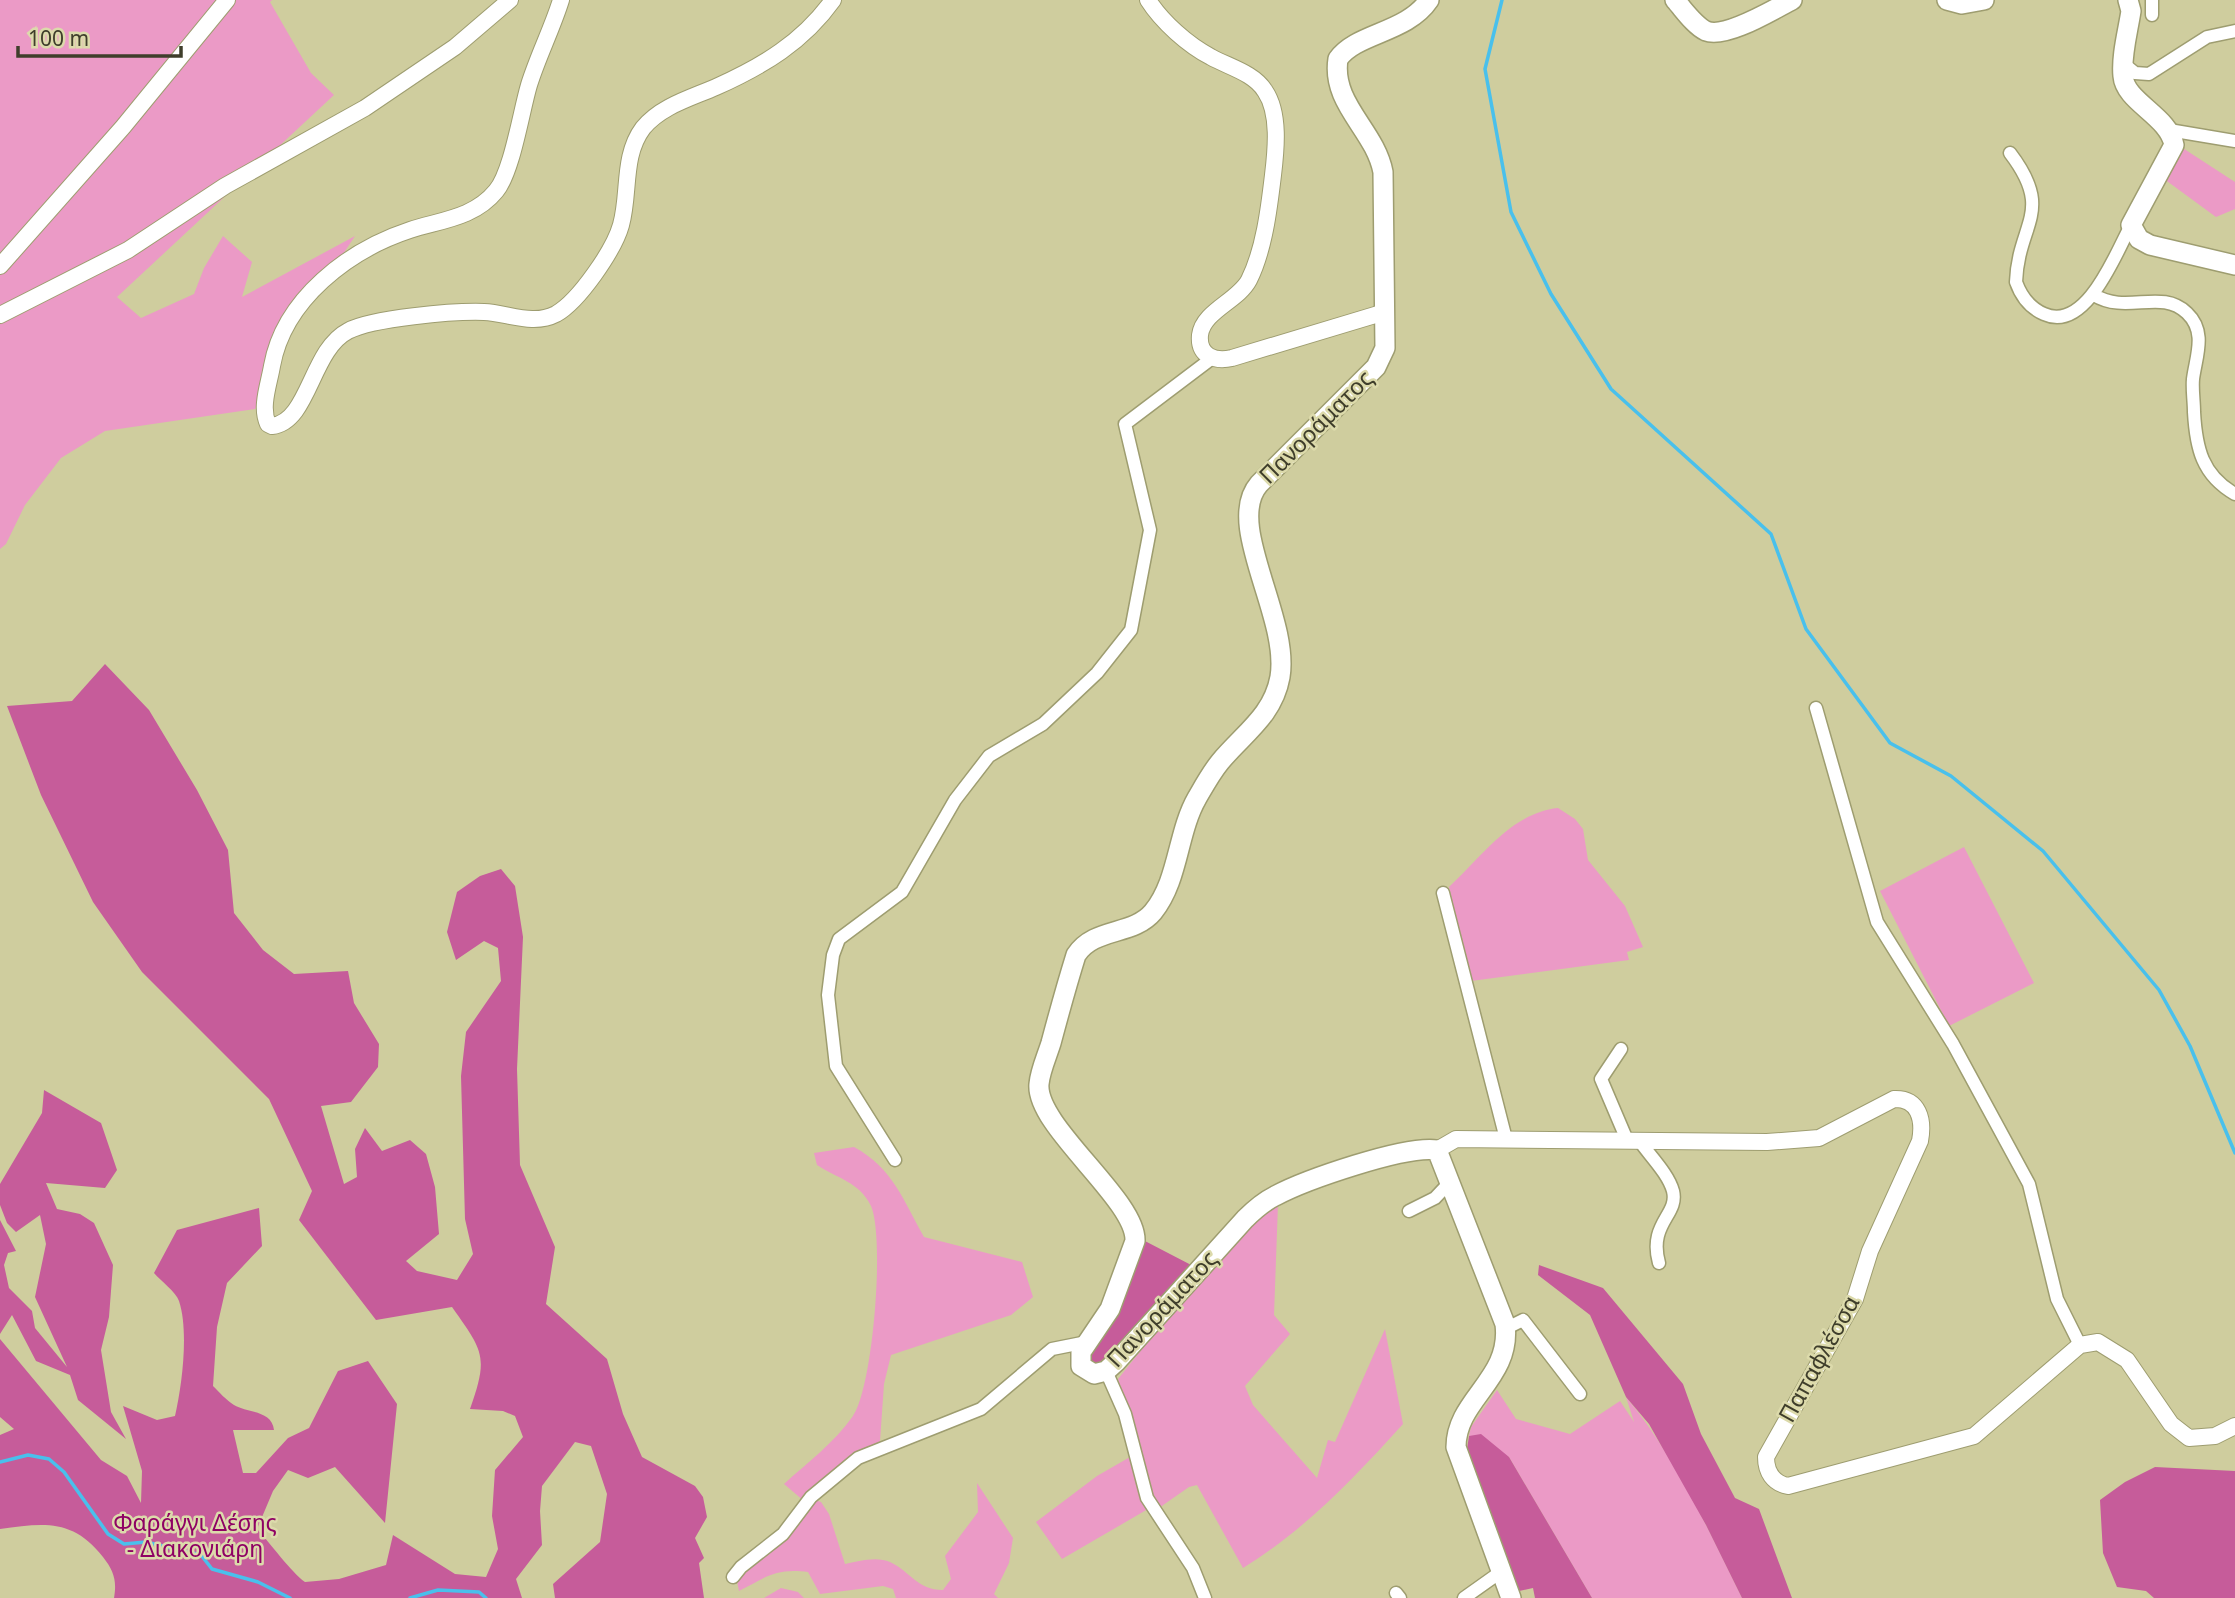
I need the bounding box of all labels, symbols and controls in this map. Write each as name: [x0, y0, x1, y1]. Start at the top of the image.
scale bar: [18, 14, 180, 58]
text: 100 m: [28, 24, 89, 52]
street label: Πανοράματος: [1251, 362, 1379, 490]
street label: Πανοράματος: [1099, 1243, 1224, 1374]
street label: Παπαφλέσσα: [1770, 1289, 1866, 1428]
park label: Φαράγγι Δέσης - Διακονιάρη: [113, 1506, 277, 1564]

